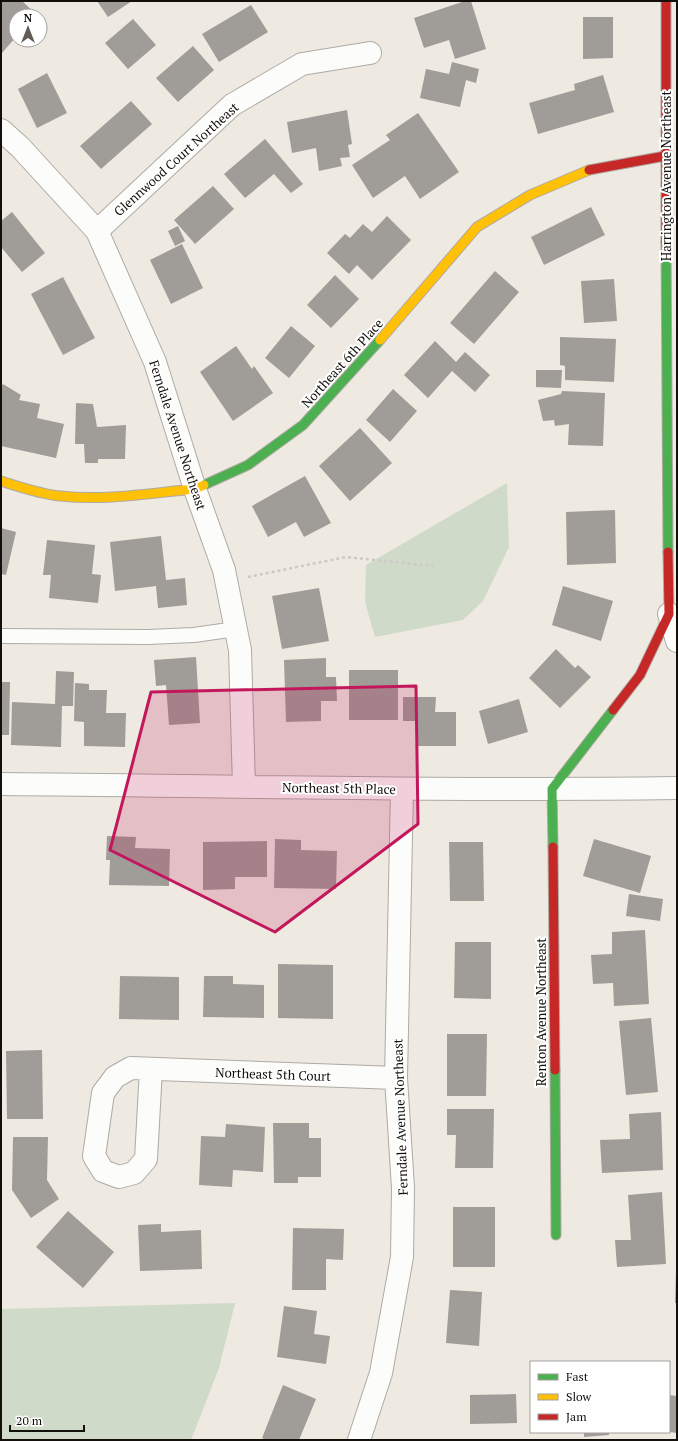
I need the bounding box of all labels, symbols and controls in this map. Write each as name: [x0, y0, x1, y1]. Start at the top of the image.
north arrow: [8, 8, 48, 48]
text: N: [24, 11, 33, 25]
street label: Harrington Avenue Northeast: [657, 91, 675, 261]
street label: Glennwood Court Northeast: [110, 98, 242, 220]
street label: Northeast 6th Place: [297, 315, 387, 411]
street label: Ferndale Avenue Northeast: [145, 358, 211, 513]
street label: Northeast 5th Place: [282, 778, 396, 798]
street label: Renton Avenue Northeast: [532, 938, 550, 1086]
street label: Ferndale Avenue Northeast: [388, 1038, 412, 1196]
street label: Northeast 5th Court: [215, 1063, 331, 1085]
legend: [530, 1361, 670, 1433]
text: Fast: [566, 1369, 589, 1384]
text: Slow: [566, 1389, 592, 1404]
scale bar: [10, 1407, 84, 1433]
text: Jam: [566, 1409, 587, 1424]
text: 20 m: [16, 1413, 43, 1428]

